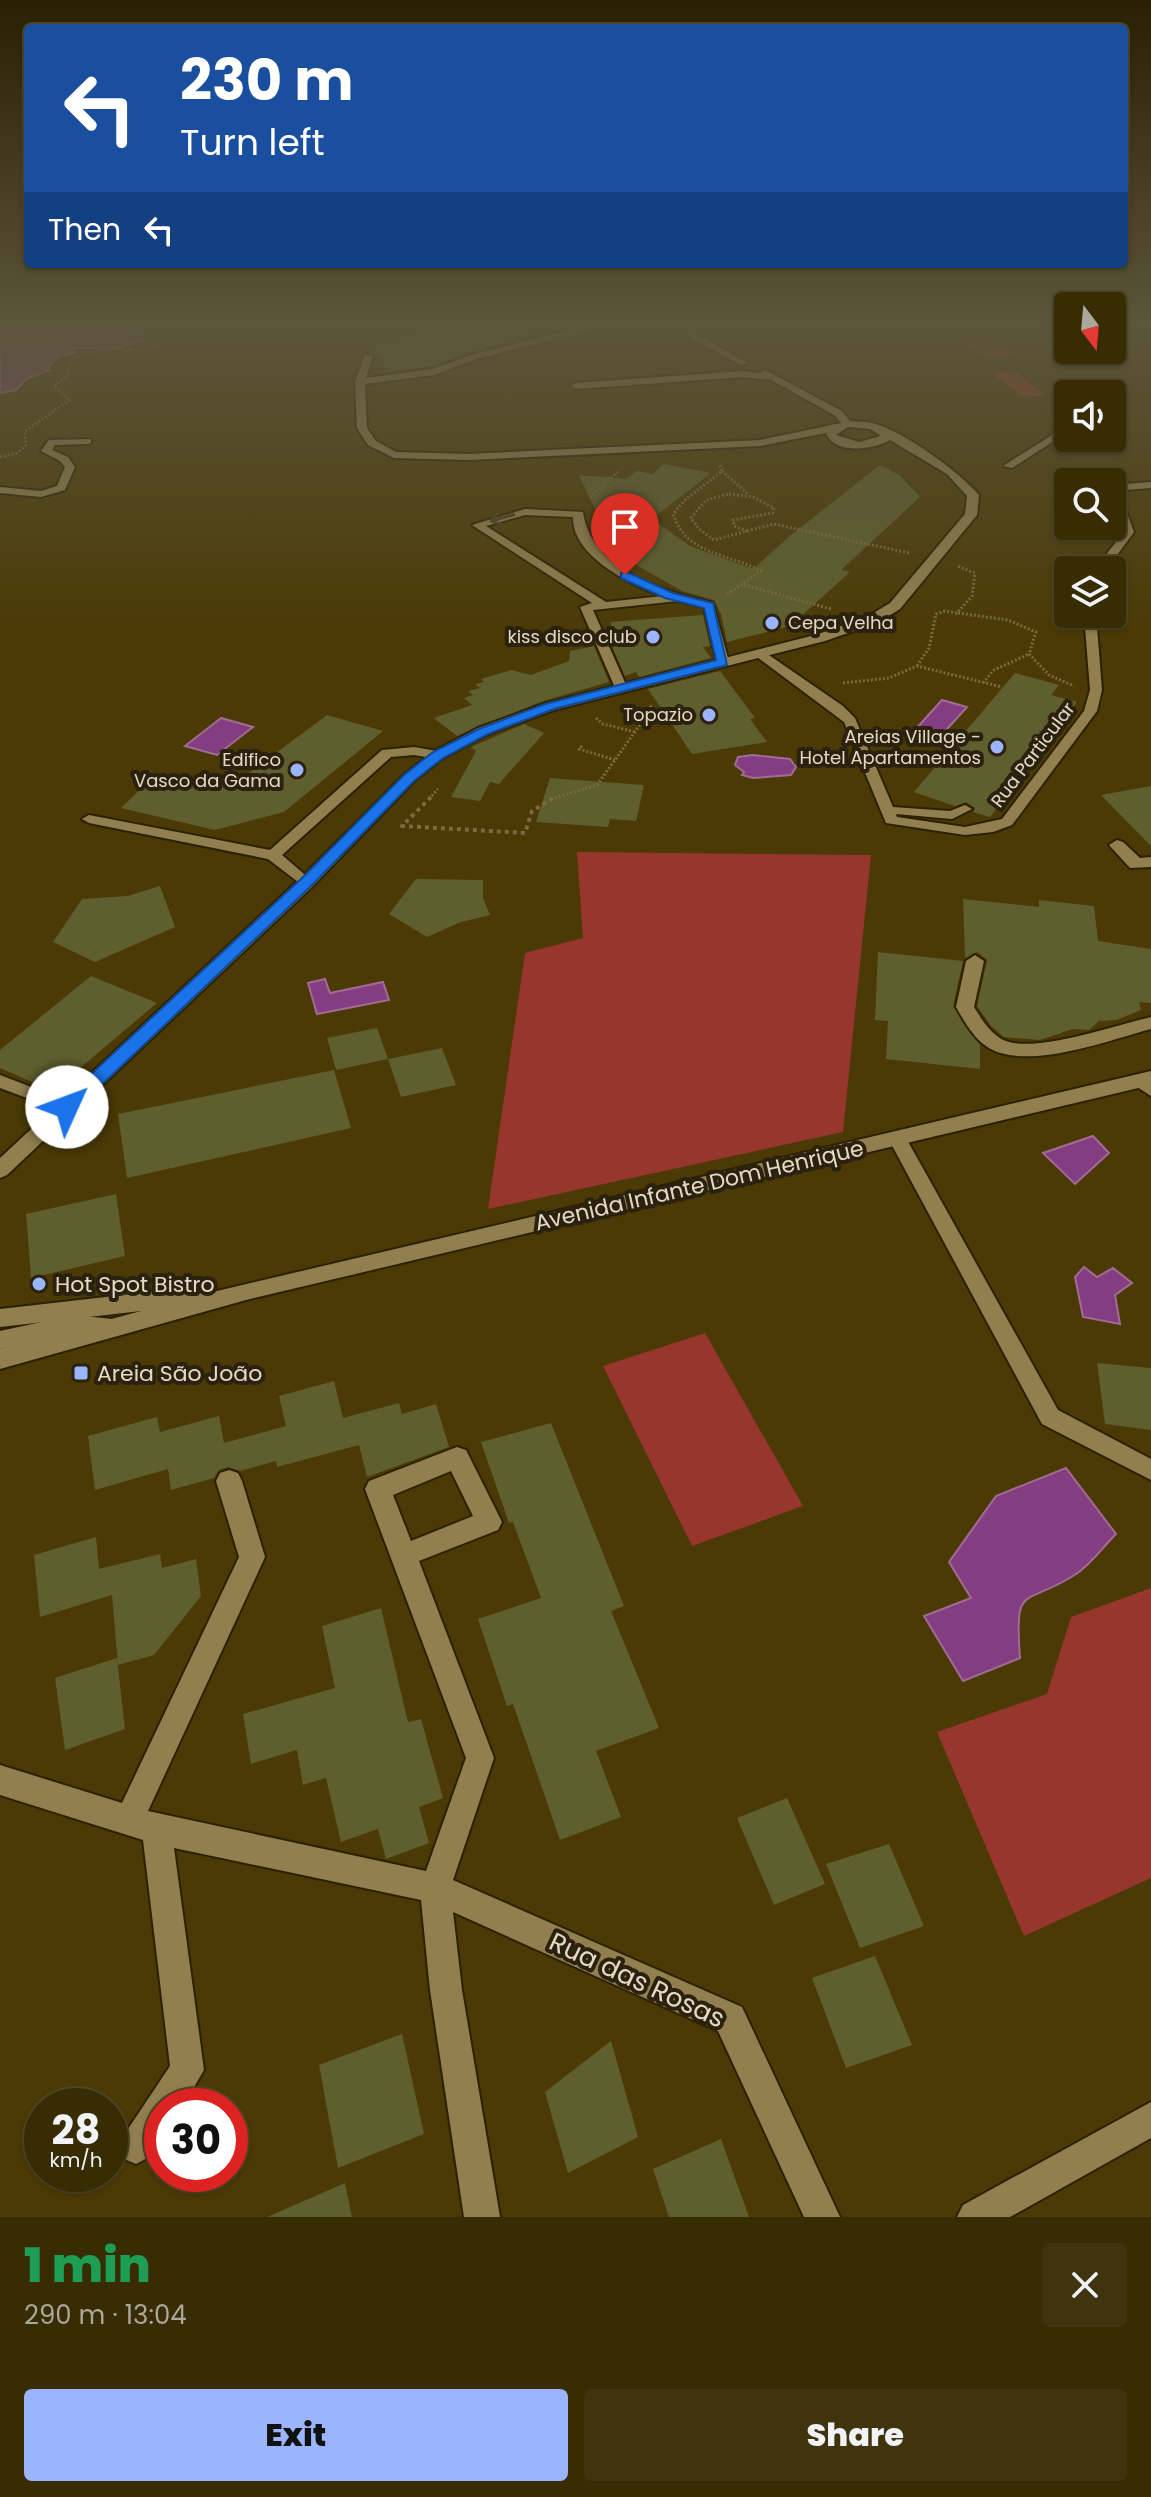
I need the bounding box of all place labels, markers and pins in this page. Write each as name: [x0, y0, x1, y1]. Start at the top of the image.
pin: [591, 493, 659, 575]
place label: Cepa Velha: [788, 610, 894, 635]
marker: Cepa Velha: [763, 614, 781, 632]
place label: kiss disco club: [507, 624, 637, 649]
marker: kiss disco club: [644, 628, 662, 646]
place label: Topazio: [623, 702, 693, 727]
marker: Topazio: [700, 706, 718, 724]
place label: Areias Village - Hotel Apartamentos: [799, 724, 981, 770]
marker: Areias Village - Hotel Apartamentos: [988, 738, 1006, 756]
place label: Edifico Vasco da Gama: [134, 747, 281, 793]
marker: Edifico Vasco da Gama: [288, 761, 306, 779]
place label: Hot Spot Bistro: [55, 1269, 215, 1300]
marker: Hot Spot Bistro: [30, 1275, 48, 1293]
place label: Areia São João: [97, 1358, 262, 1389]
marker: Areia São João: [72, 1364, 90, 1382]

